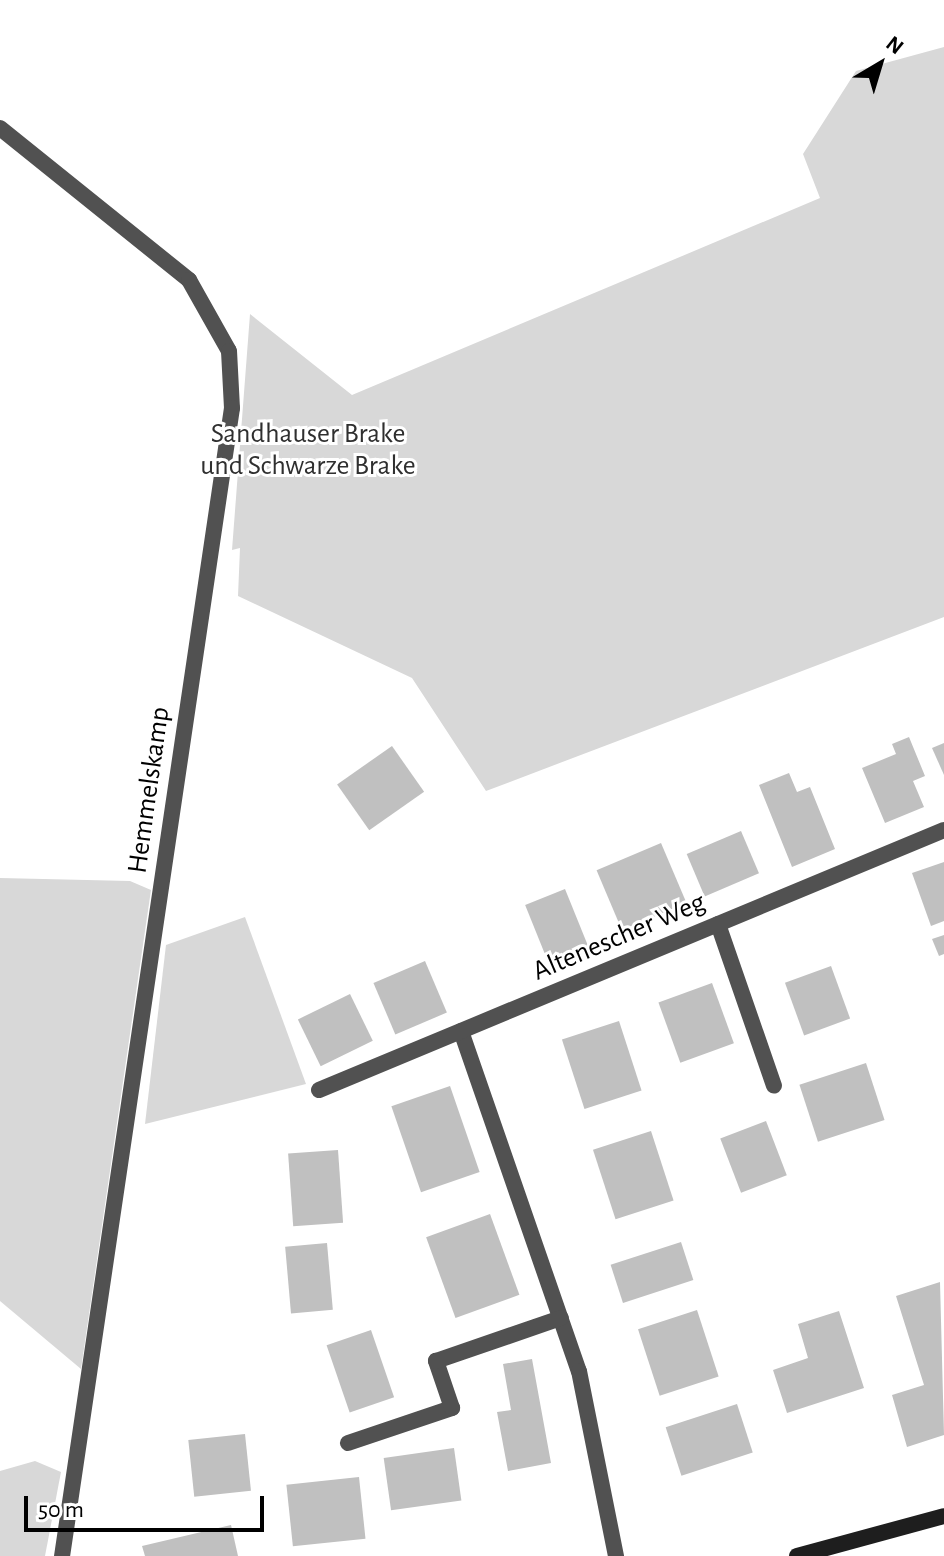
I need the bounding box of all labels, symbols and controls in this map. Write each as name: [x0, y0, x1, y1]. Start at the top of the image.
north arrow: [840, 24, 920, 104]
text: N: [882, 32, 908, 58]
park label: Sandhauser Brake und Schwarze Brake: [200, 417, 416, 483]
street label: Hemmelskamp: [121, 705, 177, 875]
street label: Altenescher Weg: [528, 886, 710, 988]
scale bar: [28, 1480, 268, 1530]
text: 50 m: [38, 1498, 84, 1522]

